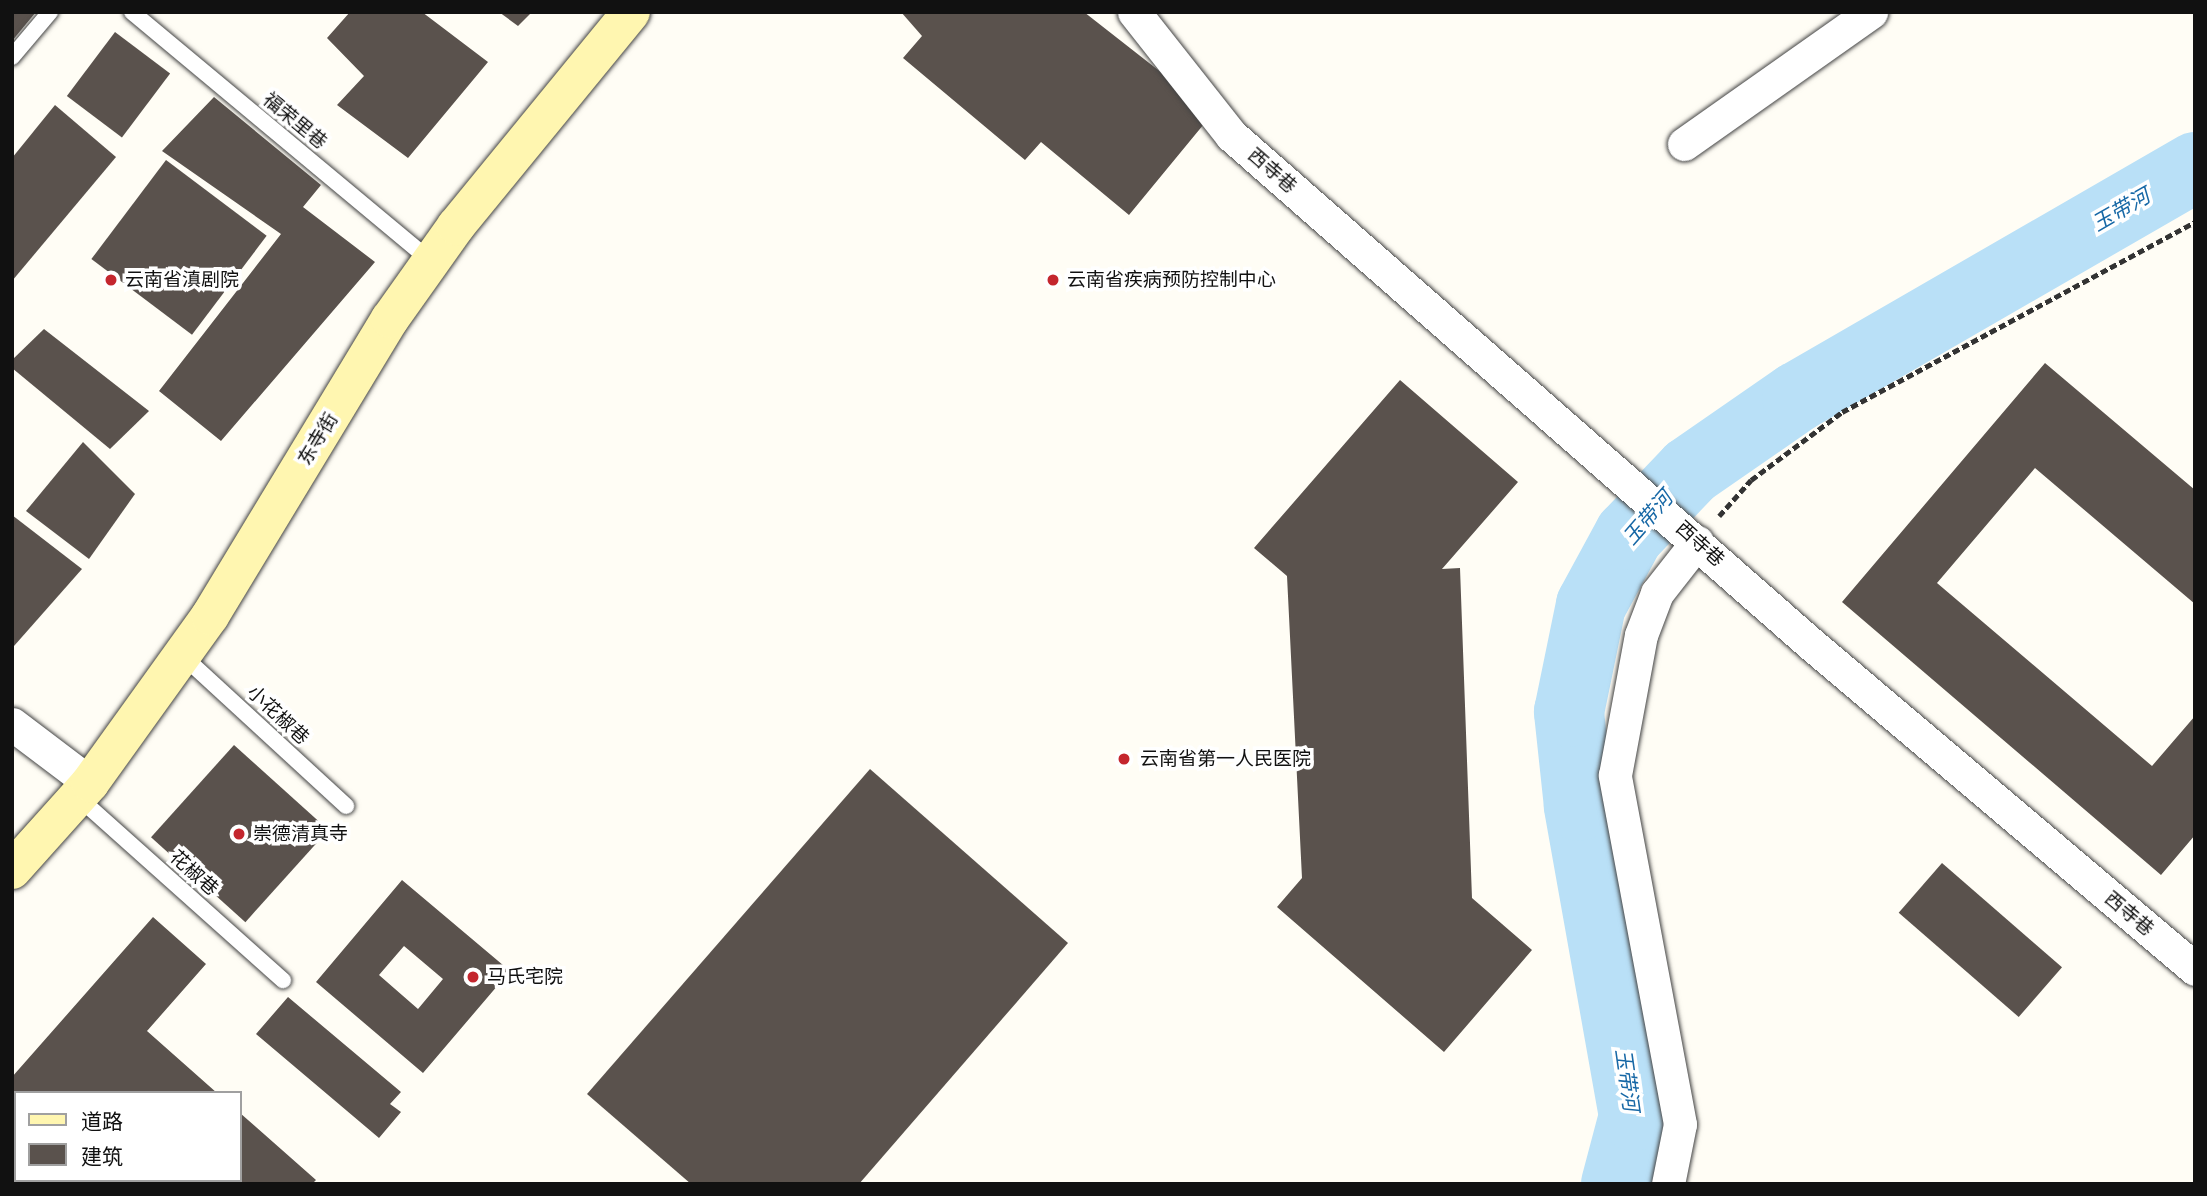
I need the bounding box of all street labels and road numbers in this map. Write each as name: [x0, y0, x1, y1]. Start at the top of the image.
street label: 福荣里巷: [259, 88, 331, 154]
street label: 西寺巷: [1243, 144, 1301, 198]
street label: 东寺街: [294, 409, 342, 469]
street label: 西寺巷: [1671, 516, 1729, 572]
street label: 小花椒巷: [242, 681, 314, 749]
street label: 花椒巷: [165, 845, 223, 901]
street label: 西寺巷: [2100, 887, 2158, 941]

